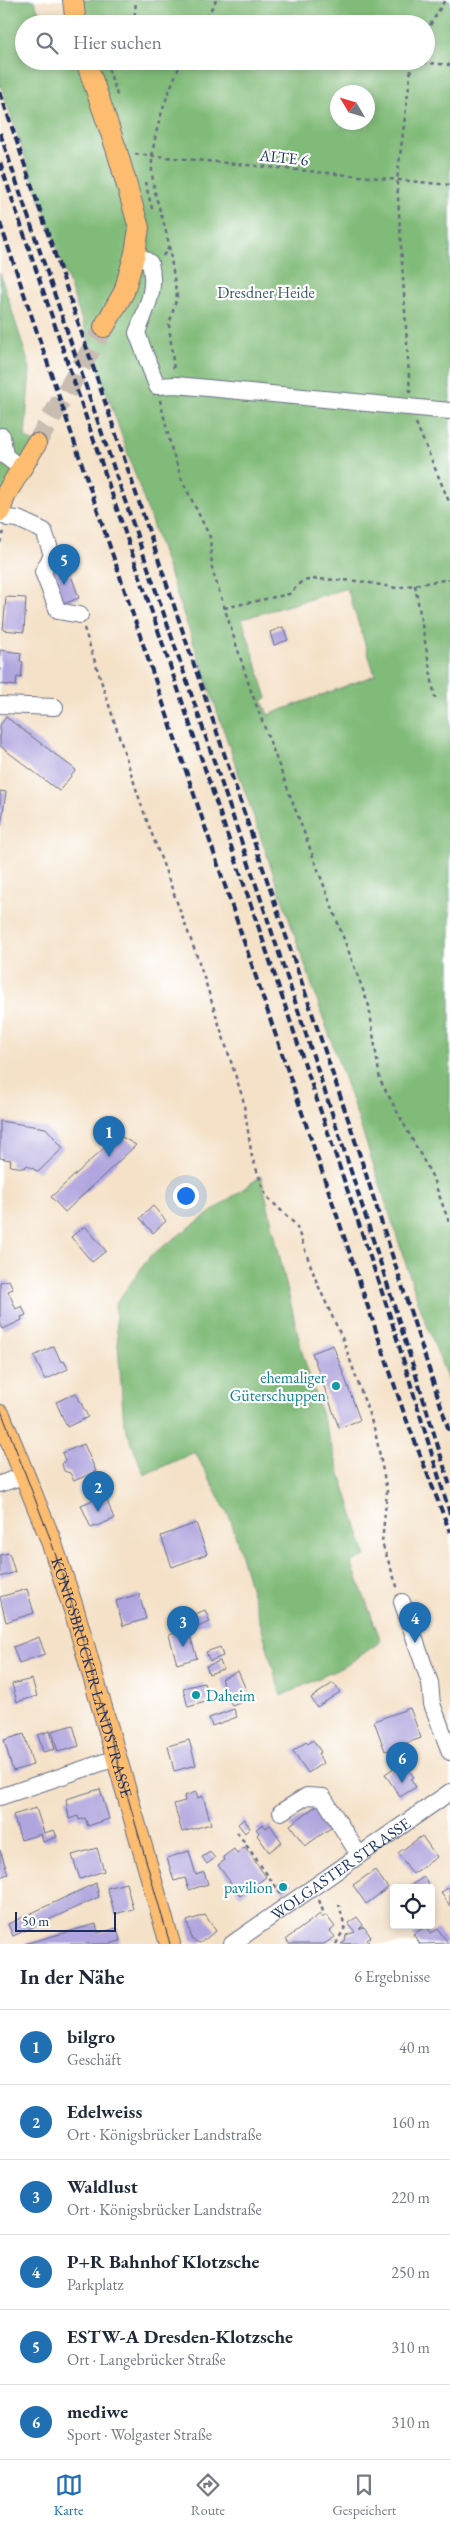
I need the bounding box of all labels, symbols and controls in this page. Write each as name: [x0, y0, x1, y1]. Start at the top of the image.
search box: [15, 15, 435, 70]
icon: search: [33, 29, 61, 57]
text: Hier suchen: [73, 30, 162, 55]
north arrow: [330, 85, 375, 130]
street label: ALTE 6: [257, 144, 310, 171]
park label: Dresdner Heide: [217, 282, 315, 303]
pin: 5: [48, 544, 80, 585]
pin: 1: [93, 1116, 125, 1157]
your location: [173, 1183, 199, 1209]
place label: ehemaliger Güterschuppen: [230, 1367, 327, 1406]
marker: ehemaliger Güterschuppen: [330, 1380, 342, 1392]
pin: 2: [82, 1471, 114, 1512]
street label: KÖNIGSBRÜCKER LANDSTRASSE: [46, 1555, 137, 1800]
pin: 4: [399, 1602, 431, 1643]
pin: 3: [167, 1606, 199, 1647]
place label: Daheim: [206, 1685, 256, 1706]
marker: Daheim: [190, 1689, 202, 1701]
pin: 6: [386, 1742, 418, 1783]
street label: WOLGASTER STRASSE: [267, 1813, 414, 1925]
place label: pavilion: [224, 1877, 274, 1898]
marker: pavilion: [277, 1881, 289, 1893]
map controls: [390, 1884, 435, 1929]
button: locate: [390, 1884, 435, 1929]
scale bar: [15, 1909, 116, 1932]
text: 50 m: [22, 1912, 49, 1930]
text: In der Nähe: [20, 1963, 125, 1990]
text: 6 Ergebnisse: [354, 1966, 430, 1987]
text: bilgro: [67, 2024, 115, 2049]
text: 1: [32, 2037, 40, 2058]
text: 40 m: [399, 2037, 430, 2058]
text: Geschäft: [67, 2049, 121, 2070]
text: Edelweiss: [67, 2099, 142, 2124]
text: 2: [32, 2112, 40, 2133]
text: 160 m: [391, 2112, 430, 2133]
text: Ort · Königsbrücker Landstraße: [67, 2124, 262, 2145]
text: Waldlust: [67, 2174, 138, 2199]
text: 3: [32, 2187, 40, 2208]
text: 220 m: [391, 2187, 430, 2208]
text: Ort · Königsbrücker Landstraße: [67, 2199, 262, 2220]
text: P+R Bahnhof Klotzsche: [67, 2249, 259, 2274]
text: 4: [32, 2262, 40, 2283]
text: 250 m: [391, 2262, 430, 2283]
text: Parkplatz: [67, 2274, 124, 2295]
text: ESTW-A Dresden-Klotzsche: [67, 2324, 293, 2349]
text: 5: [32, 2337, 40, 2358]
text: 310 m: [391, 2337, 430, 2358]
text: Ort · Langebrücker Straße: [67, 2349, 226, 2370]
text: mediwe: [67, 2399, 128, 2424]
text: 6: [32, 2412, 40, 2433]
text: 310 m: [391, 2412, 430, 2433]
text: Sport · Wolgaster Straße: [67, 2424, 212, 2445]
tab: Karte: [54, 2471, 83, 2519]
tab: Route: [191, 2471, 225, 2519]
tab: Gespeichert: [332, 2471, 396, 2519]

